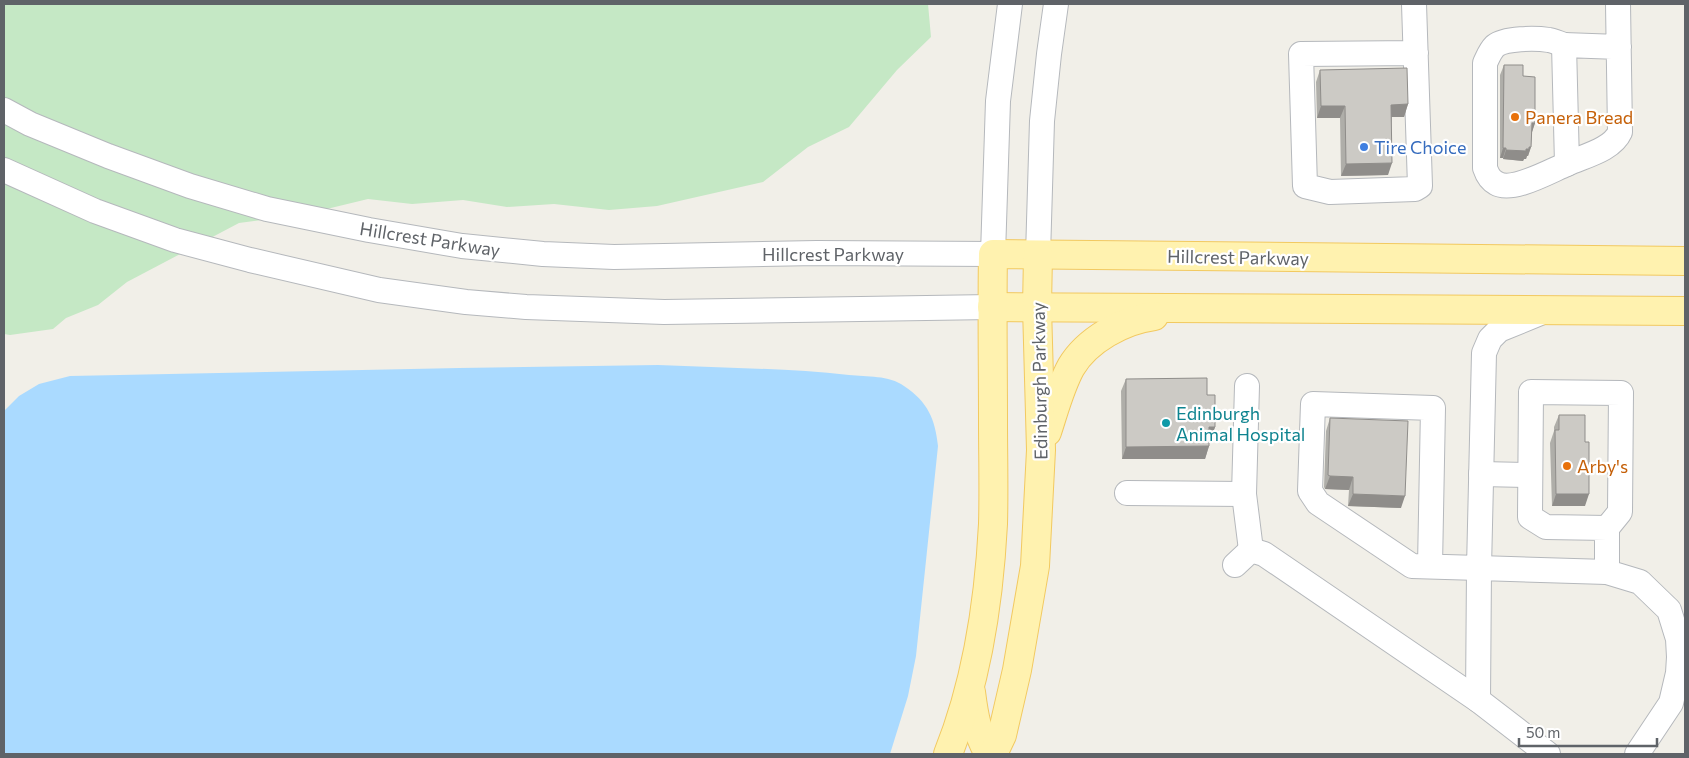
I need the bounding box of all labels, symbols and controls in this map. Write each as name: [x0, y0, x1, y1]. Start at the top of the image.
place label: Panera Bread: [1525, 106, 1633, 128]
marker: Panera Bread: [1509, 111, 1521, 123]
place label: Tire Choice: [1374, 136, 1466, 158]
marker: Tire Choice: [1358, 141, 1370, 153]
street label: Hillcrest Parkway: [358, 217, 502, 261]
street label: Hillcrest Parkway: [762, 243, 904, 265]
street label: Hillcrest Parkway: [1167, 245, 1309, 269]
street label: Edinburgh Parkway: [1027, 302, 1051, 460]
place label: Edinburgh Animal Hospital: [1176, 402, 1305, 445]
marker: Edinburgh Animal Hospital: [1160, 417, 1172, 429]
place label: Arby's: [1577, 455, 1628, 477]
marker: Arby's: [1561, 460, 1573, 472]
scale bar: [1519, 716, 1656, 748]
text: 50 m: [1526, 723, 1560, 741]

